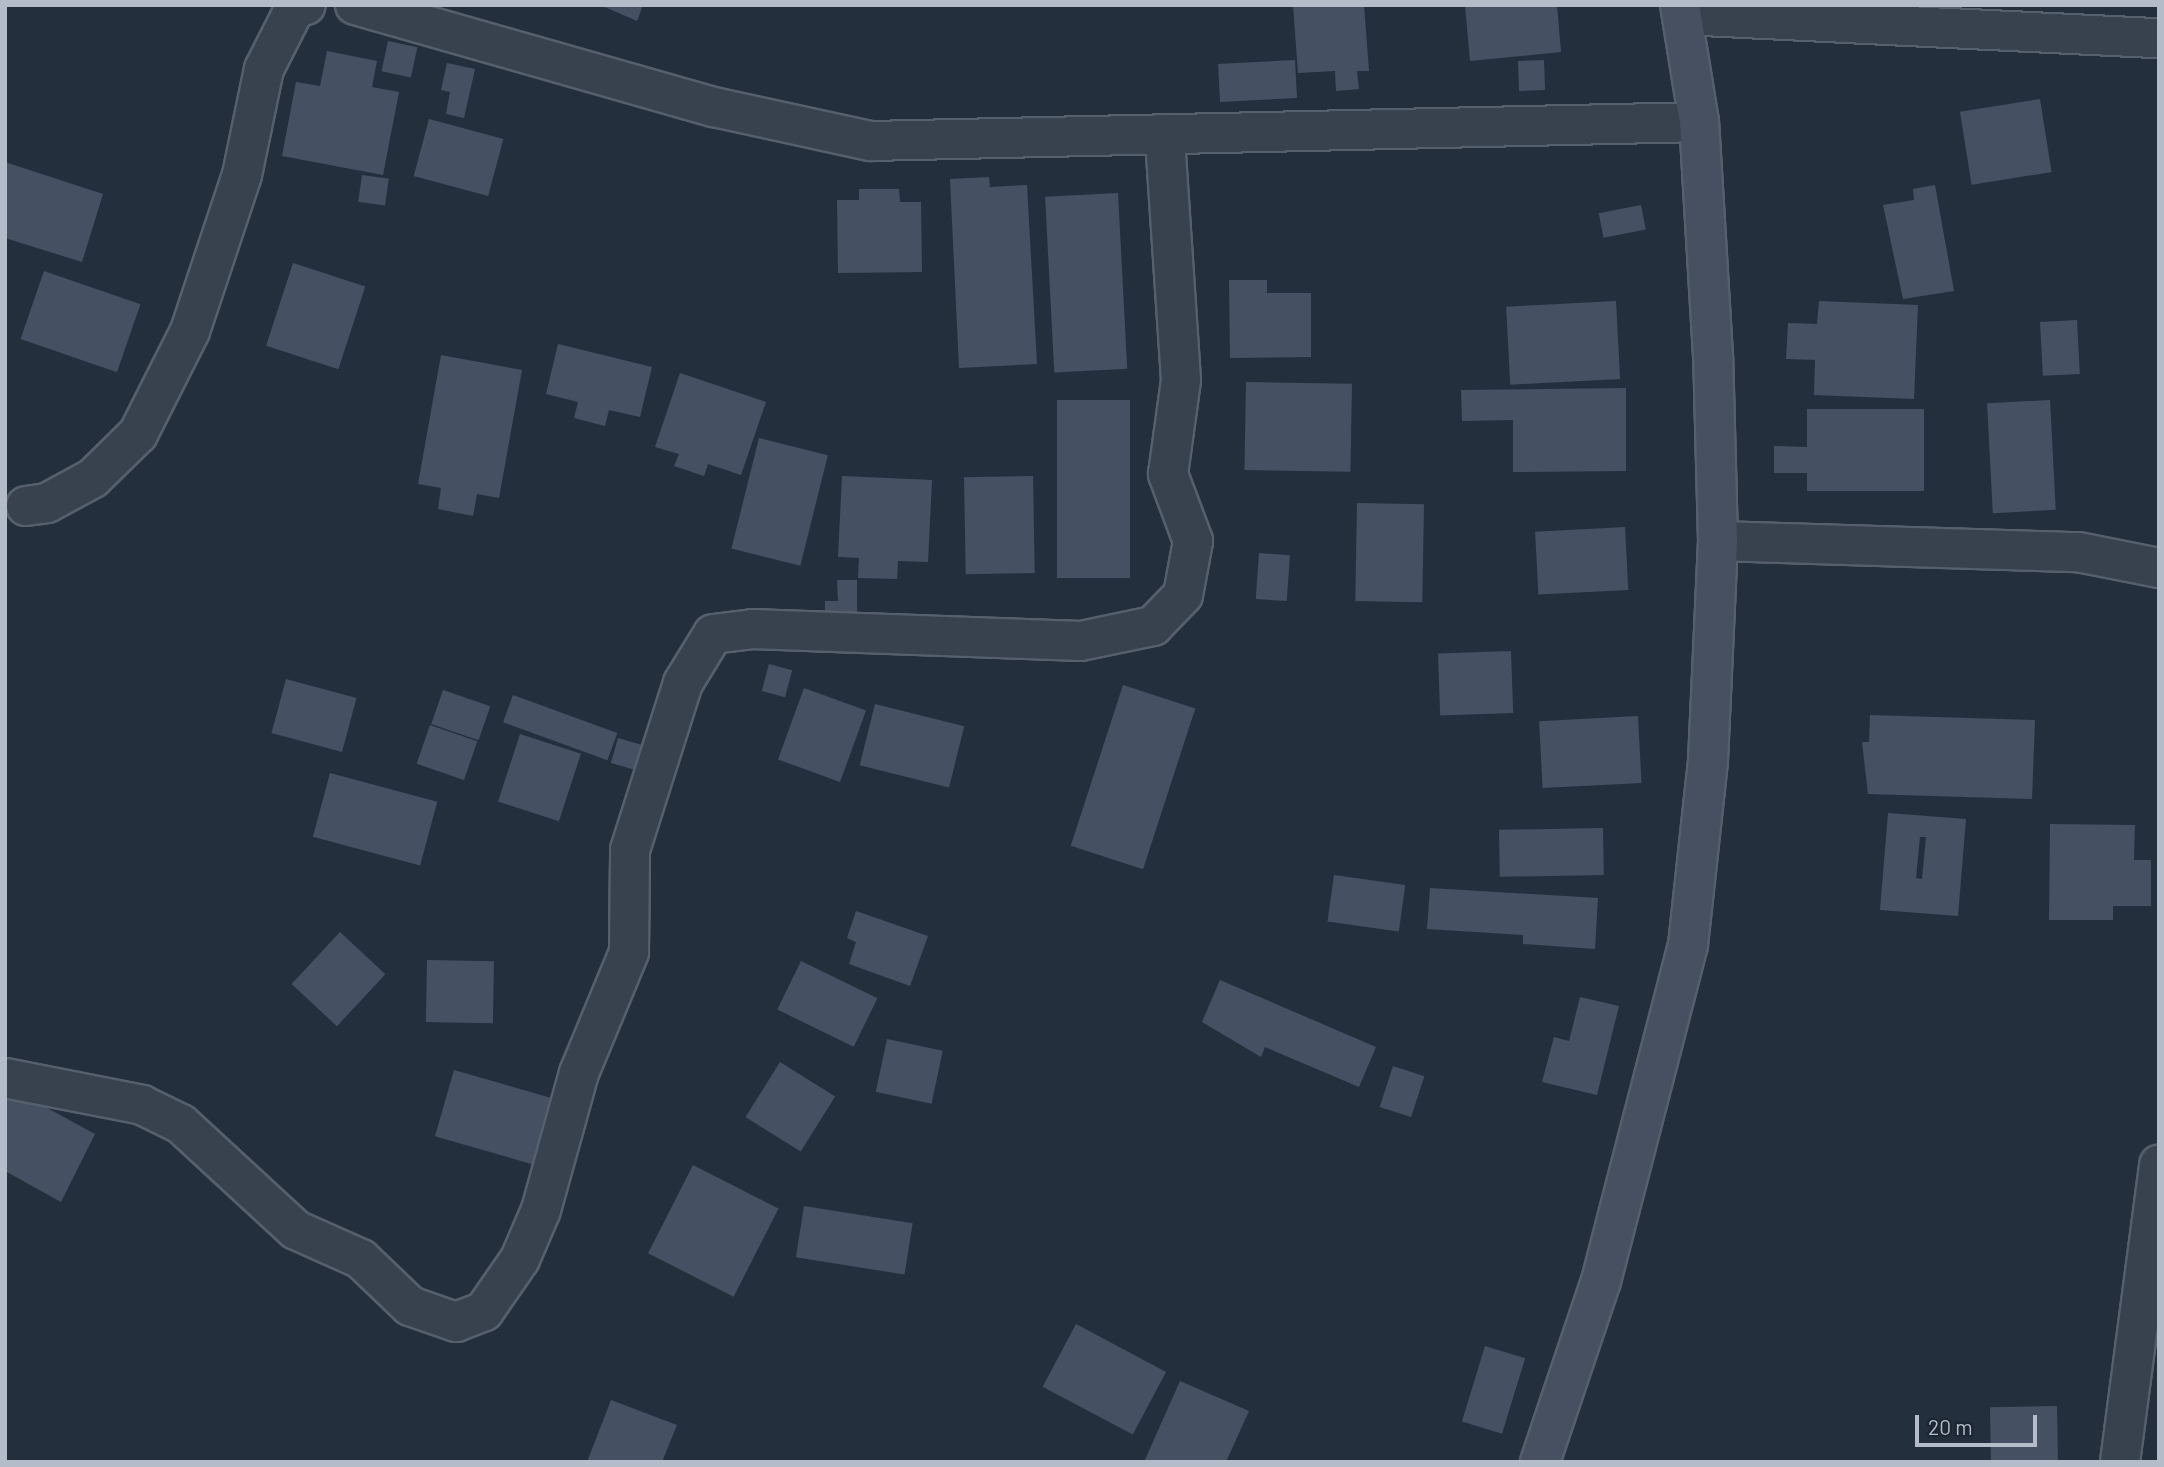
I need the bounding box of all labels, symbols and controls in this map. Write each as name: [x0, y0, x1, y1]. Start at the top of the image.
scale bar: [1919, 1400, 2042, 1444]
text: 20 m: [1928, 1414, 1973, 1439]

